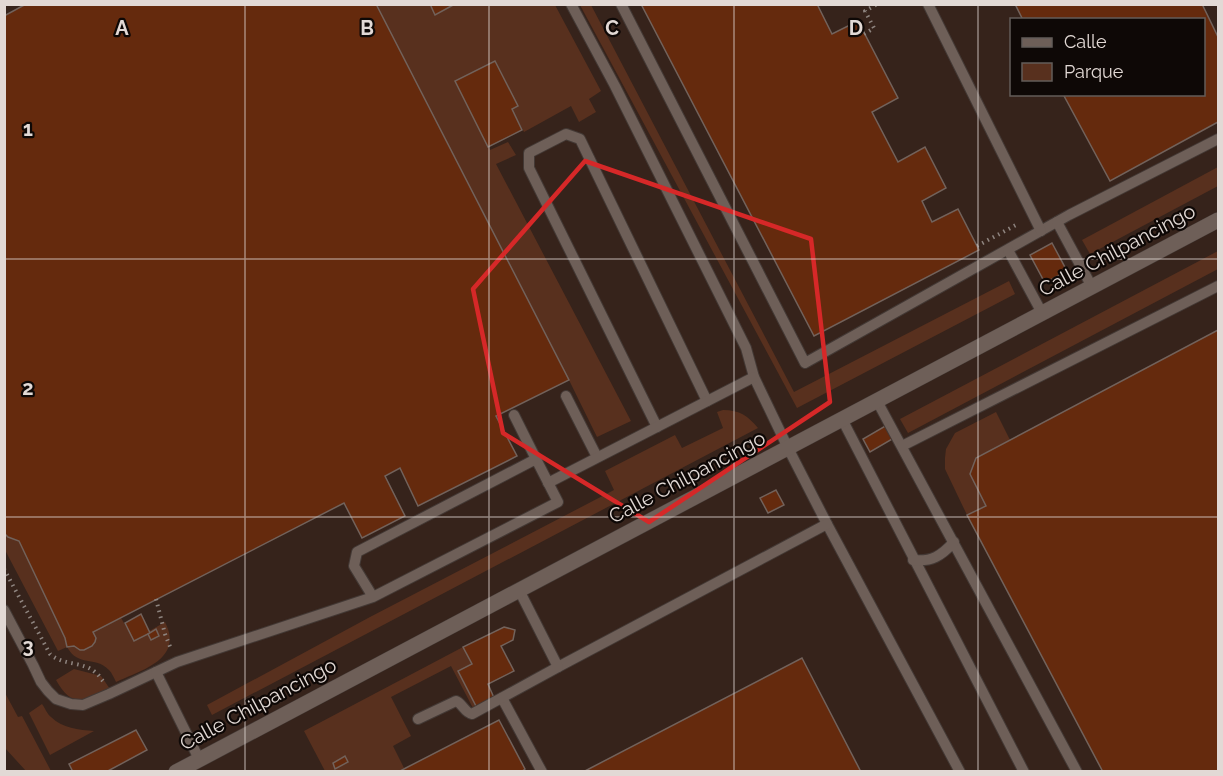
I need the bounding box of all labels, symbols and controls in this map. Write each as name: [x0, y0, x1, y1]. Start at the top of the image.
text: A: [115, 16, 129, 40]
text: B: [360, 16, 374, 40]
text: C: [605, 16, 619, 40]
text: D: [849, 16, 863, 40]
legend: [1010, 18, 1205, 96]
text: Calle: [1064, 31, 1107, 52]
text: Parque: [1064, 61, 1124, 82]
text: 1: [23, 117, 33, 141]
street label: Calle Chilpancingo: [1035, 199, 1199, 301]
text: 2: [22, 376, 34, 400]
street label: Calle Chilpancingo: [605, 426, 769, 528]
text: 3: [22, 634, 34, 658]
street label: Calle Chilpancingo: [176, 653, 340, 755]

